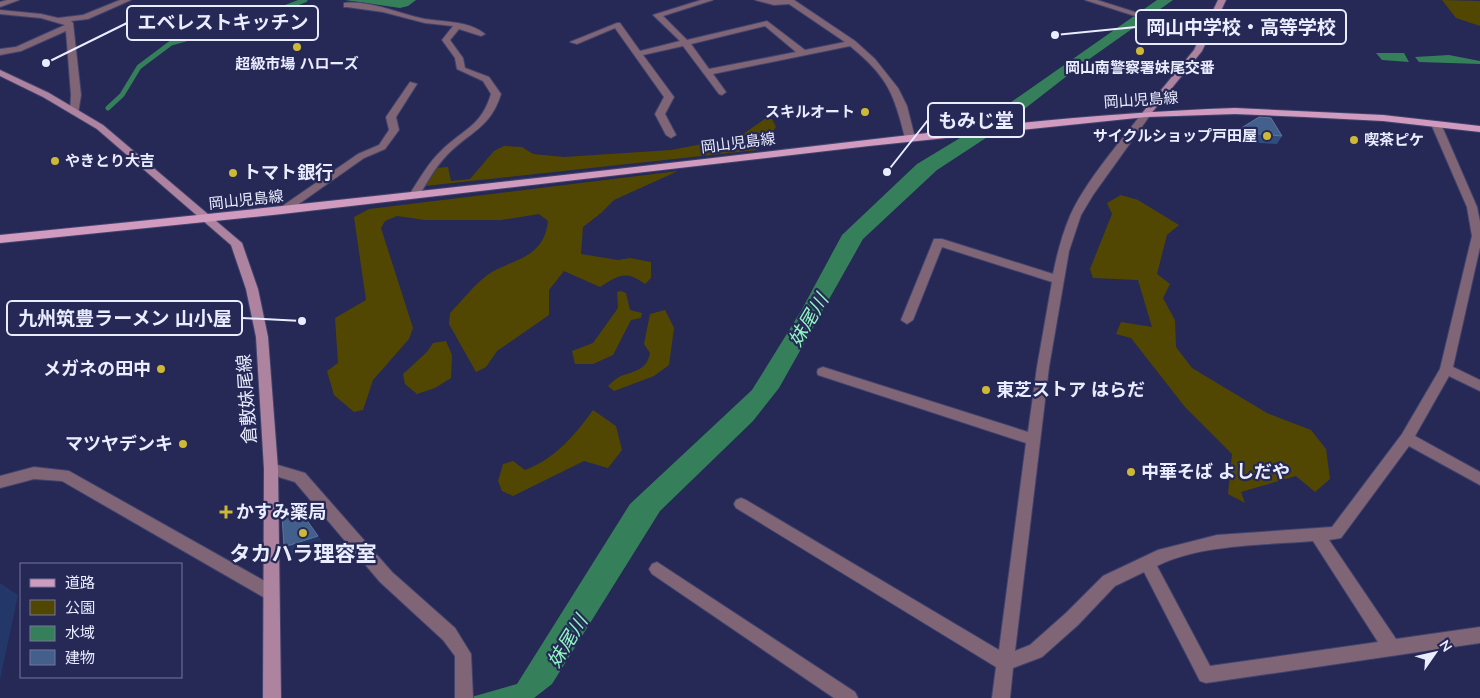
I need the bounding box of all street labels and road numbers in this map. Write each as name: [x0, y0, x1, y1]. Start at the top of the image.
street label: 岡山児島線: [1103, 87, 1179, 112]
street label: 岡山児島線: [700, 129, 776, 157]
street label: 岡山児島線: [208, 186, 284, 213]
street label: 倉敷妹尾線: [232, 353, 261, 445]

